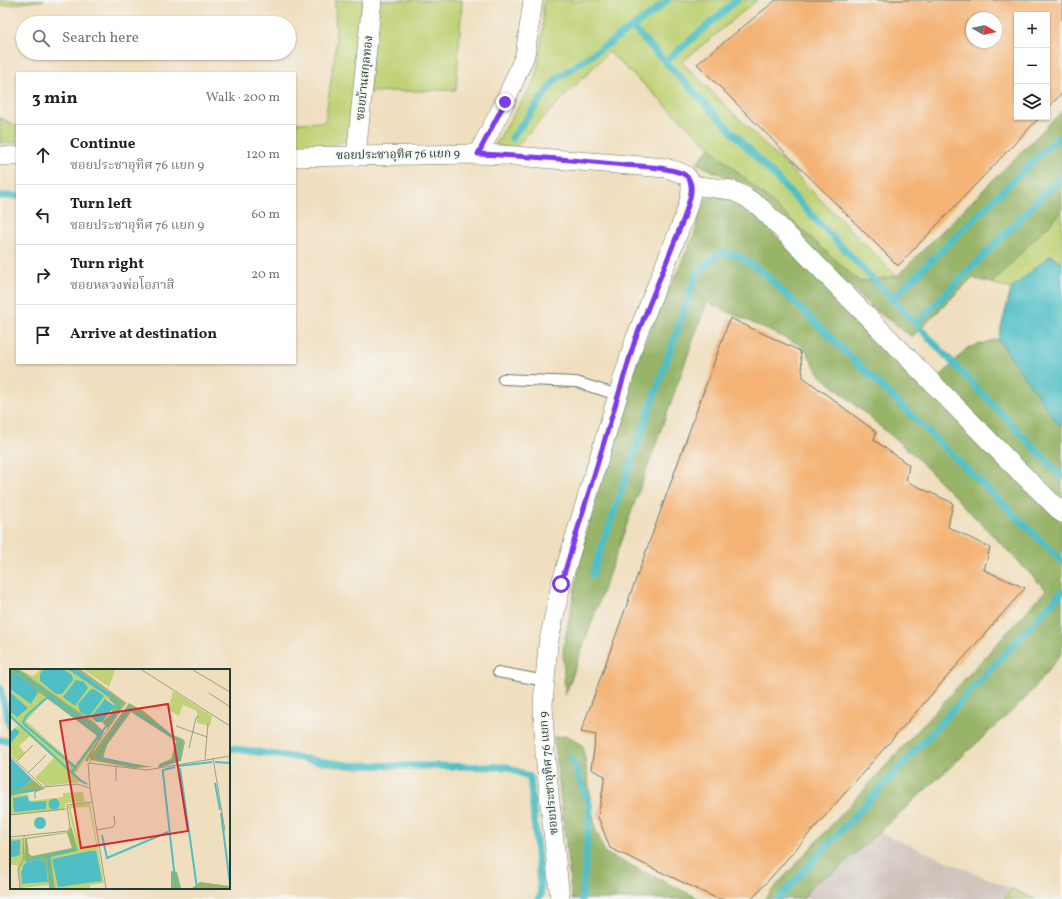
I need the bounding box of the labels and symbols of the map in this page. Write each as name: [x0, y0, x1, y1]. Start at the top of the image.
north arrow: [966, 12, 1002, 48]
street label: ซอยบ้านสกุลทอง: [353, 35, 377, 121]
route end: [496, 93, 514, 111]
street label: ซอยประชาอุทิศ 76 แยก 9: [336, 146, 460, 164]
route start: [552, 575, 570, 593]
inset map: [10, 669, 230, 889]
street label: ซอยประชาอุทิศ 76 แยก 9: [536, 711, 562, 835]

